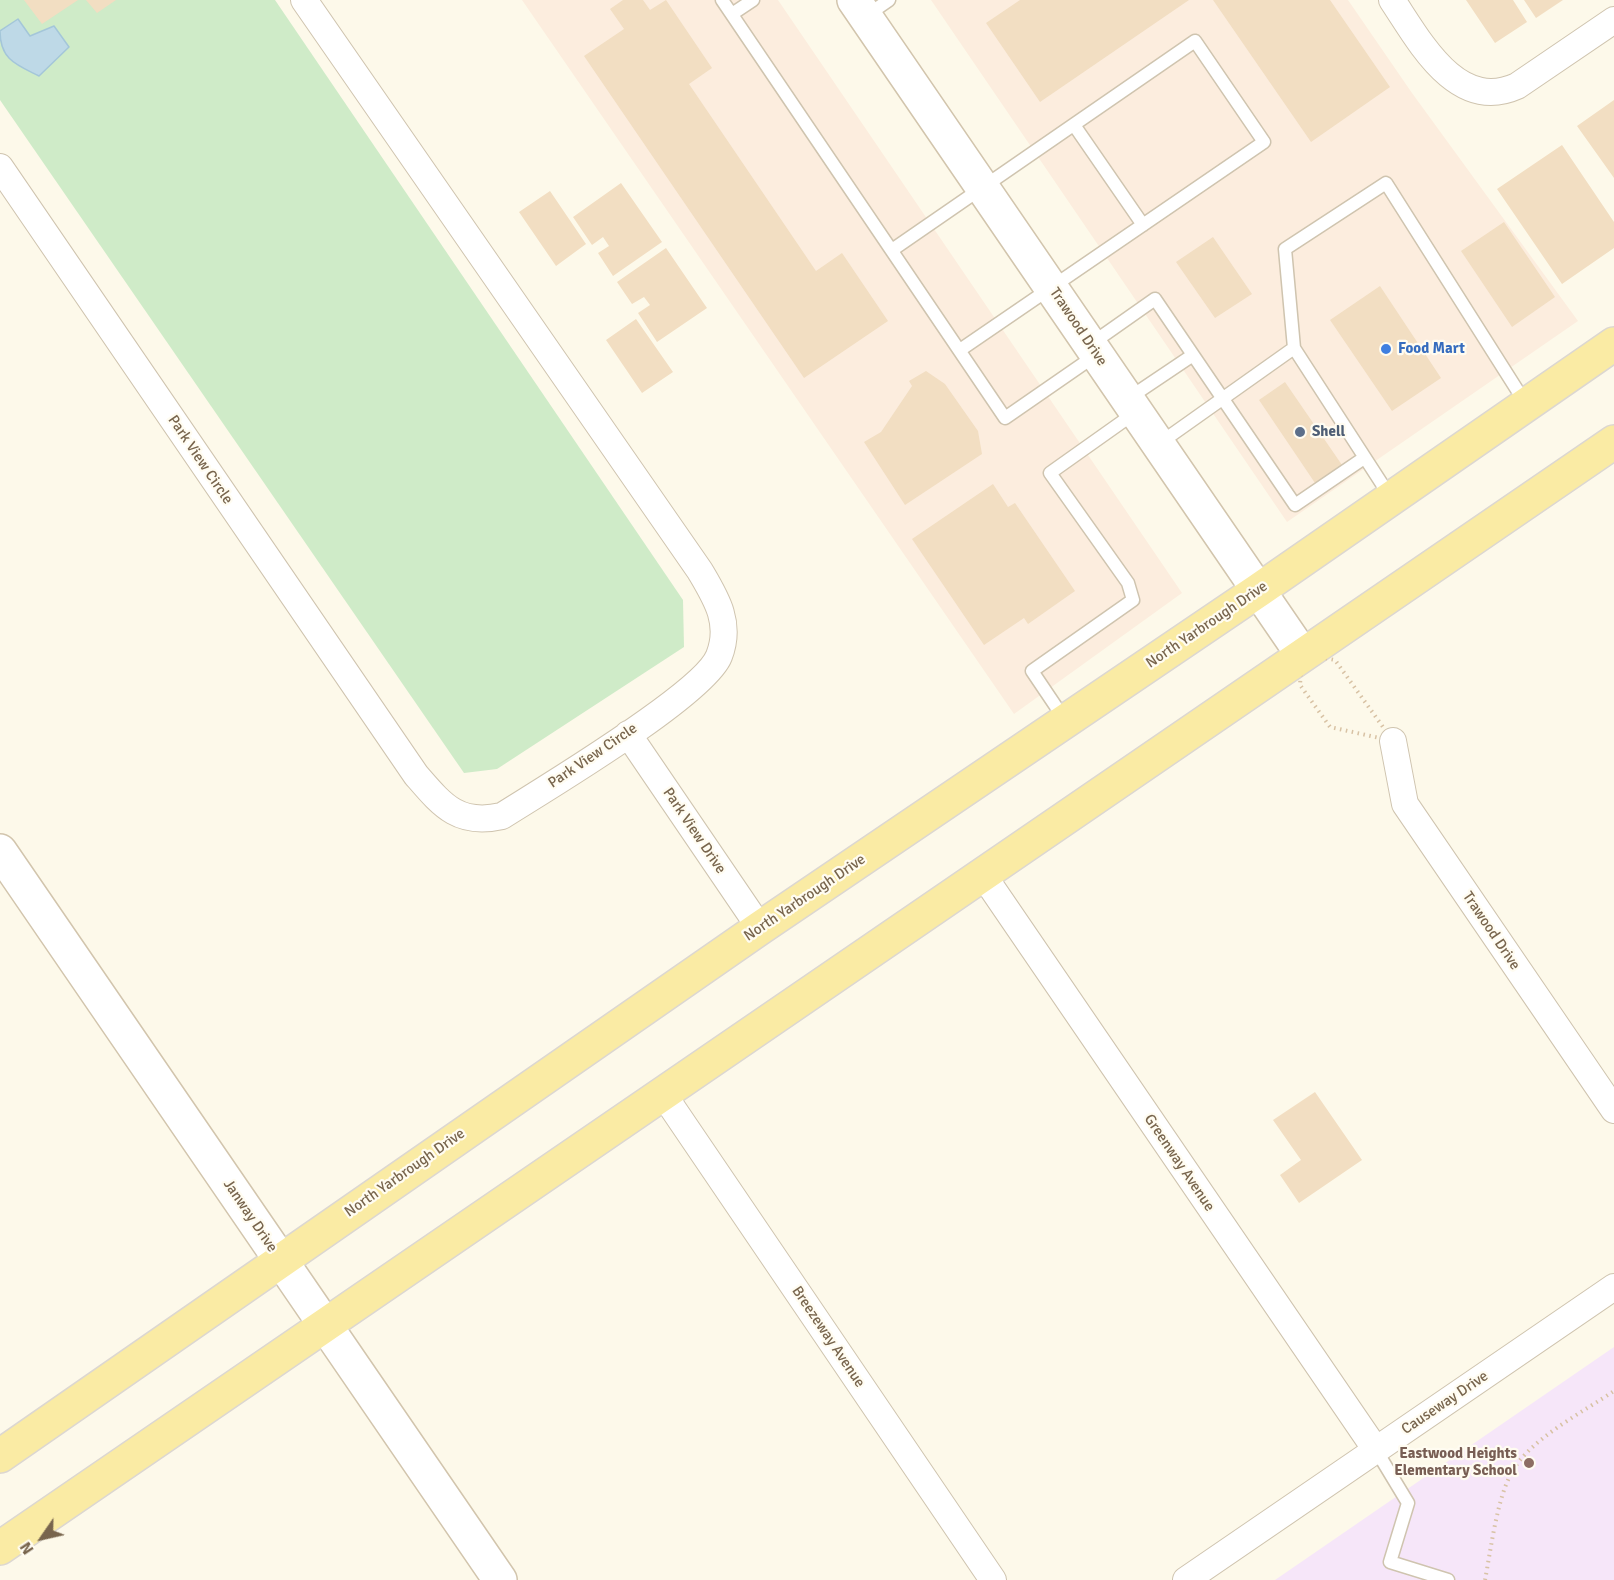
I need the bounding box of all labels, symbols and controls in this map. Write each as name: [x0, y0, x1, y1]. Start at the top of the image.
street label: Trawood Drive: [1045, 284, 1111, 370]
place label: Food Mart: [1398, 340, 1465, 358]
marker: Food Mart: [1379, 342, 1393, 356]
street label: Park View Circle: [164, 412, 236, 508]
place label: Shell: [1312, 423, 1345, 441]
marker: Shell: [1293, 425, 1307, 439]
street label: North Yarbrough Drive: [1143, 578, 1271, 672]
street label: Park View Circle: [545, 720, 641, 792]
street label: Park View Drive: [659, 785, 729, 877]
street label: North Yarbrough Drive: [741, 851, 869, 945]
street label: Trawood Drive: [1458, 888, 1524, 974]
street label: Greenway Avenue: [1140, 1111, 1218, 1215]
street label: North Yarbrough Drive: [341, 1125, 469, 1221]
street label: Janway Drive: [219, 1176, 281, 1256]
street label: Breezeway Avenue: [787, 1283, 869, 1391]
street label: Causeway Drive: [1398, 1367, 1492, 1439]
place label: Eastwood Heights Elementary School: [1394, 1445, 1517, 1480]
marker: Eastwood Heights Elementary School: [1522, 1456, 1536, 1470]
north arrow: [12, 1508, 72, 1568]
text: N: [16, 1538, 38, 1558]

